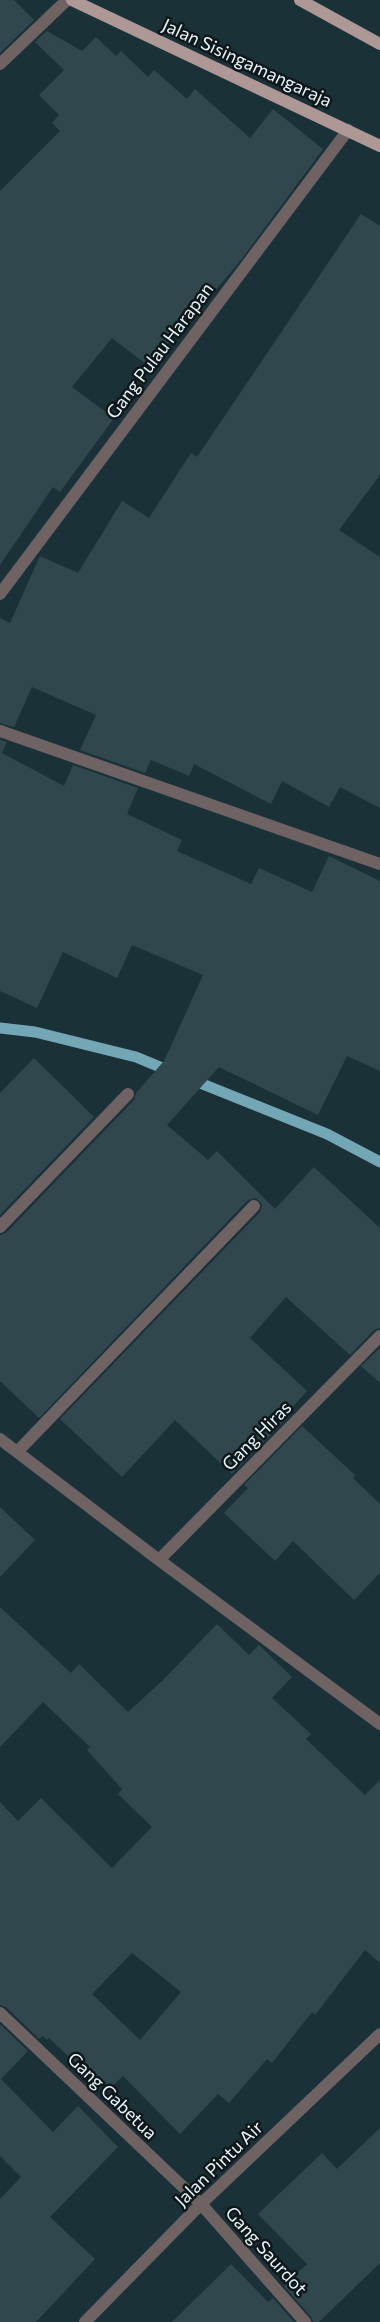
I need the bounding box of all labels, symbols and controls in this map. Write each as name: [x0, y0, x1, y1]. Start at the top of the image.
street label: Jalan Sisingamangaraja: [159, 14, 335, 112]
street label: Gang Pulau Harapan: [102, 279, 218, 423]
street label: Gang Hiras: [218, 1397, 296, 1475]
street label: Gang Gabetua: [63, 2048, 161, 2144]
street label: Jalan Pintu Air: [171, 2117, 267, 2211]
street label: Gang Saurdot: [221, 2202, 311, 2300]

